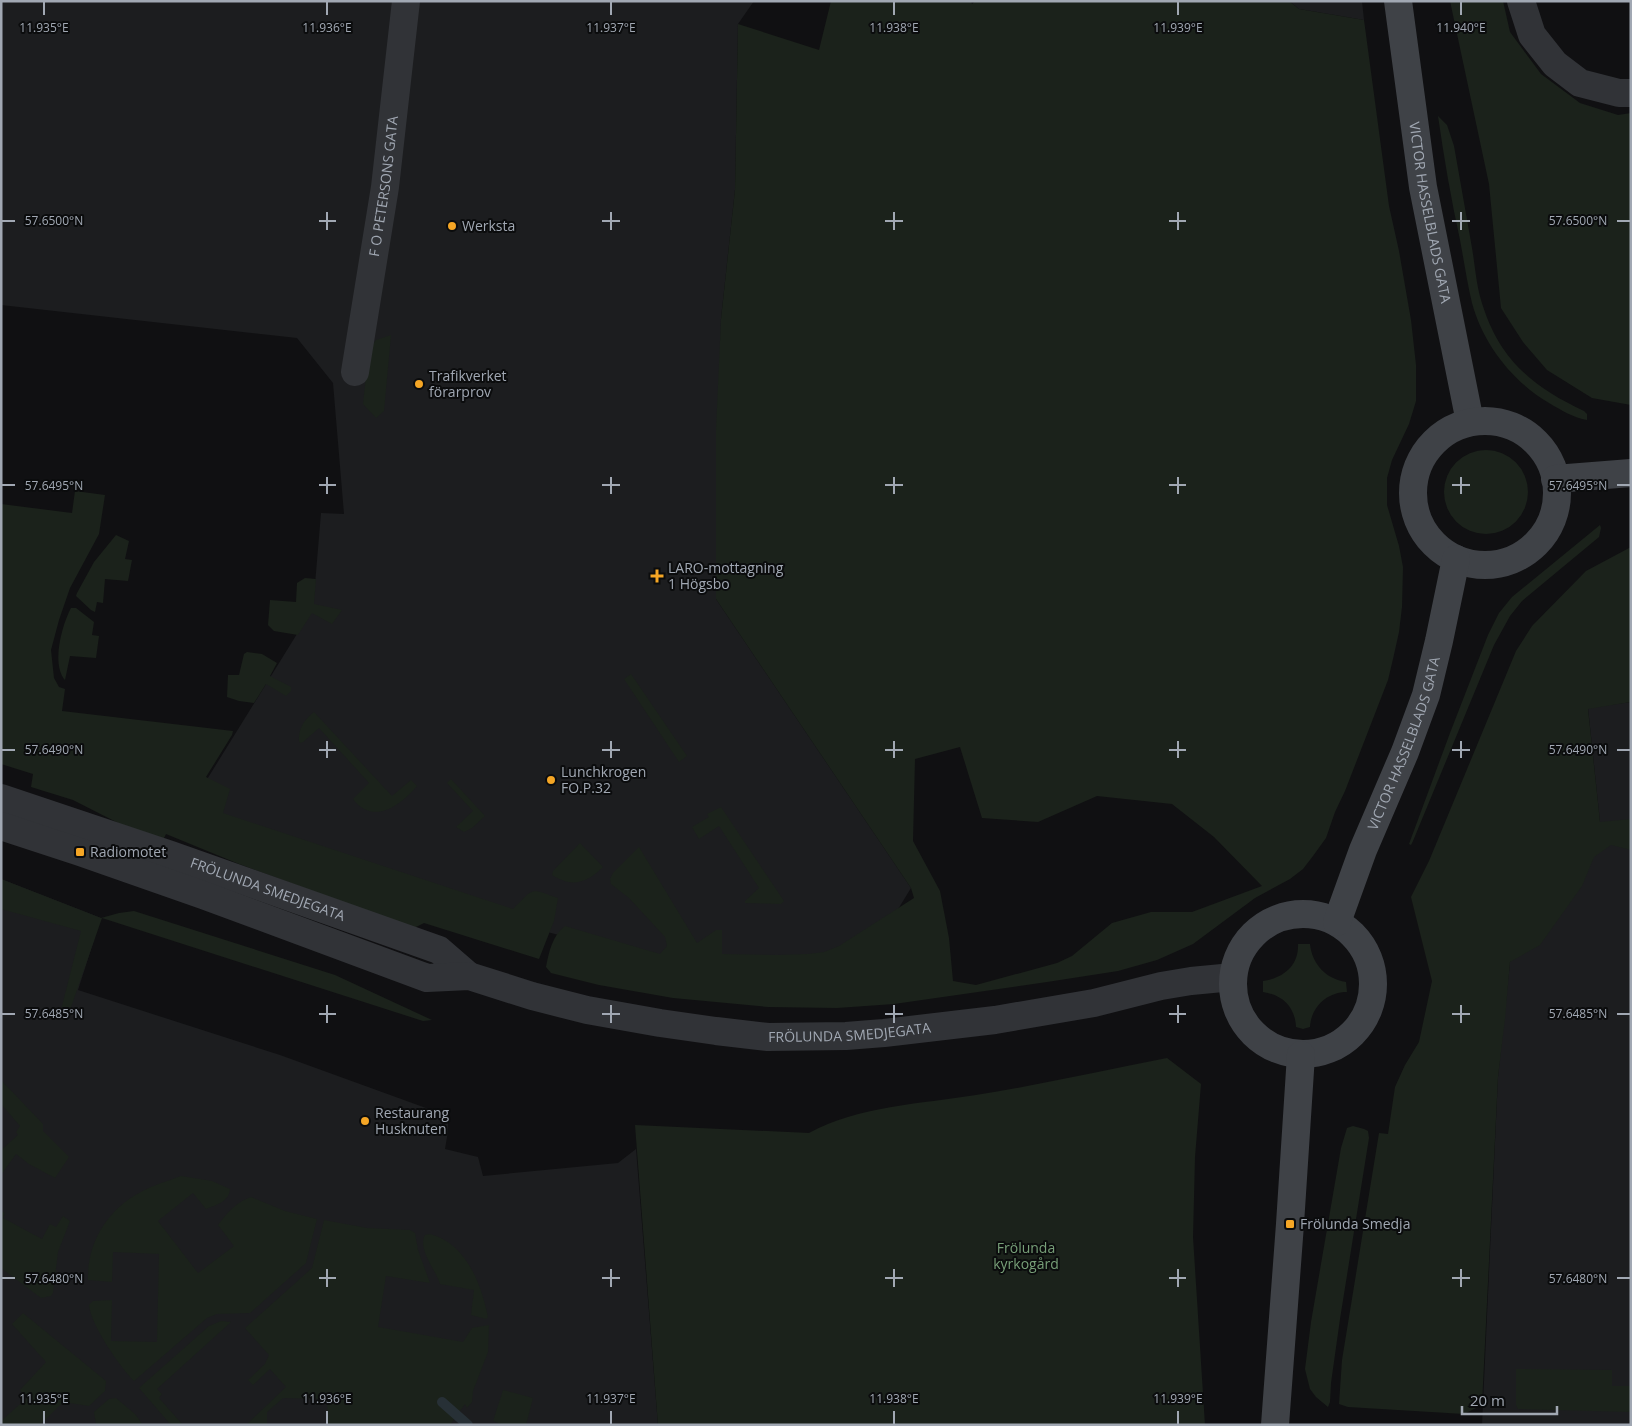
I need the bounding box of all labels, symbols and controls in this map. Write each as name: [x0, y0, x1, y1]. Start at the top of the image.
text: 11.935°E: [19, 19, 69, 36]
text: 11.936°E: [302, 19, 352, 36]
text: 11.937°E: [586, 19, 636, 36]
text: 11.938°E: [869, 19, 919, 36]
text: 11.939°E: [1153, 19, 1203, 36]
text: 11.940°E: [1436, 19, 1486, 36]
street label: F O PETERSONS GATA: [364, 115, 402, 258]
street label: VICTOR HASSELBLADS GATA: [1405, 121, 1456, 305]
text: 57.6500°N: [25, 212, 83, 229]
text: 57.6500°N: [1549, 212, 1607, 229]
place label: Werksta: [462, 216, 515, 235]
marker: Werksta: [446, 220, 458, 232]
place label: Trafikverket förarprov: [429, 366, 507, 401]
marker: Trafikverket förarprov: [413, 378, 425, 390]
text: 57.6495°N: [25, 477, 83, 494]
text: 57.6495°N: [1549, 477, 1607, 494]
place label: LARO-mottagning 1 Högsbo: [668, 558, 784, 593]
marker: LARO-mottagning 1 Högsbo: [650, 569, 664, 583]
street label: VICTOR HASSELBLADS GATA: [1363, 655, 1444, 833]
text: 57.6490°N: [25, 741, 83, 758]
text: 57.6490°N: [1549, 741, 1607, 758]
place label: Lunchkrogen FO.P.32: [561, 762, 646, 797]
marker: Lunchkrogen FO.P.32: [545, 774, 557, 786]
place label: Radiomotet: [90, 842, 166, 861]
marker: Radiomotet: [74, 846, 86, 858]
street label: FRÖLUNDA SMEDJEGATA: [188, 853, 348, 925]
text: 57.6485°N: [25, 1005, 83, 1022]
text: 57.6485°N: [1549, 1005, 1607, 1022]
street label: FRÖLUNDA SMEDJEGATA: [768, 1018, 932, 1046]
place label: Restaurang Husknuten: [375, 1103, 450, 1138]
marker: Restaurang Husknuten: [359, 1115, 371, 1127]
place label: Frölunda Smedja: [1300, 1214, 1410, 1233]
marker: Frölunda Smedja: [1284, 1218, 1296, 1230]
park label: Frölunda kyrkogård: [993, 1238, 1059, 1273]
text: 57.6480°N: [25, 1270, 83, 1287]
text: 57.6480°N: [1549, 1270, 1607, 1287]
scale bar: [1462, 1384, 1557, 1416]
text: 11.935°E: [19, 1390, 69, 1407]
text: 11.936°E: [302, 1390, 352, 1407]
text: 11.937°E: [586, 1390, 636, 1407]
text: 11.938°E: [869, 1390, 919, 1407]
text: 11.939°E: [1153, 1390, 1203, 1407]
text: 20 m: [1470, 1390, 1505, 1410]

